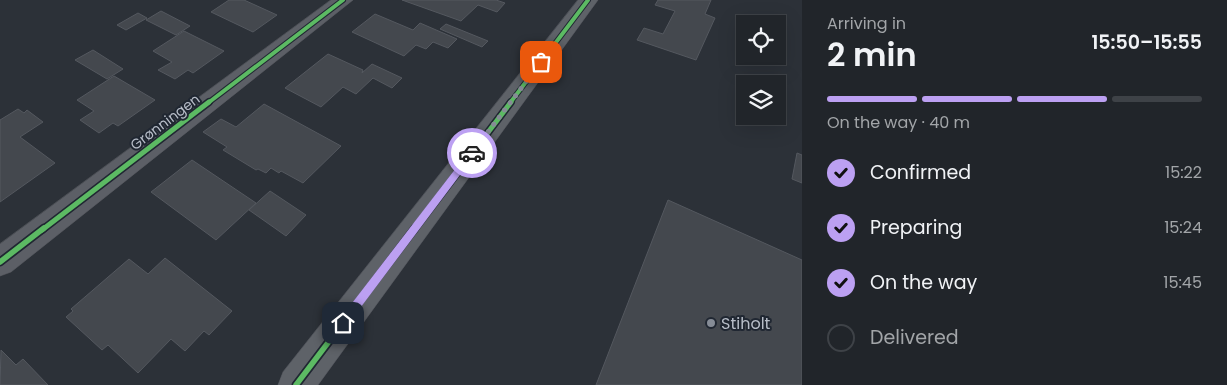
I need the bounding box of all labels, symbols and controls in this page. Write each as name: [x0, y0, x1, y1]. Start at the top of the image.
text: Arriving in: [827, 12, 906, 35]
map controls: [736, 15, 786, 125]
button: locate: [736, 15, 786, 65]
text: 15:50–15:55: [1091, 29, 1202, 56]
text: 2 min: [827, 32, 917, 77]
pin: [520, 41, 562, 83]
icon: bag: [527, 48, 555, 76]
button: layers: [736, 75, 786, 125]
street label: Grønningen: [126, 89, 204, 155]
text: On the way · 40 m: [827, 111, 970, 134]
courier: [447, 128, 497, 178]
icon: car: [458, 139, 486, 167]
icon: check: [827, 159, 855, 187]
text: Confirmed: [870, 159, 971, 186]
text: 15:22: [1165, 161, 1202, 184]
icon: check: [827, 214, 855, 242]
text: Preparing: [870, 214, 962, 241]
text: 15:24: [1164, 216, 1202, 239]
icon: check: [827, 269, 855, 297]
text: On the way: [870, 269, 977, 296]
text: 15:45: [1163, 271, 1202, 294]
pin: [322, 302, 364, 344]
icon: home: [329, 309, 357, 337]
place label: Stiholt: [721, 312, 771, 335]
marker: Stiholt: [705, 317, 717, 329]
text: Delivered: [870, 324, 959, 351]

